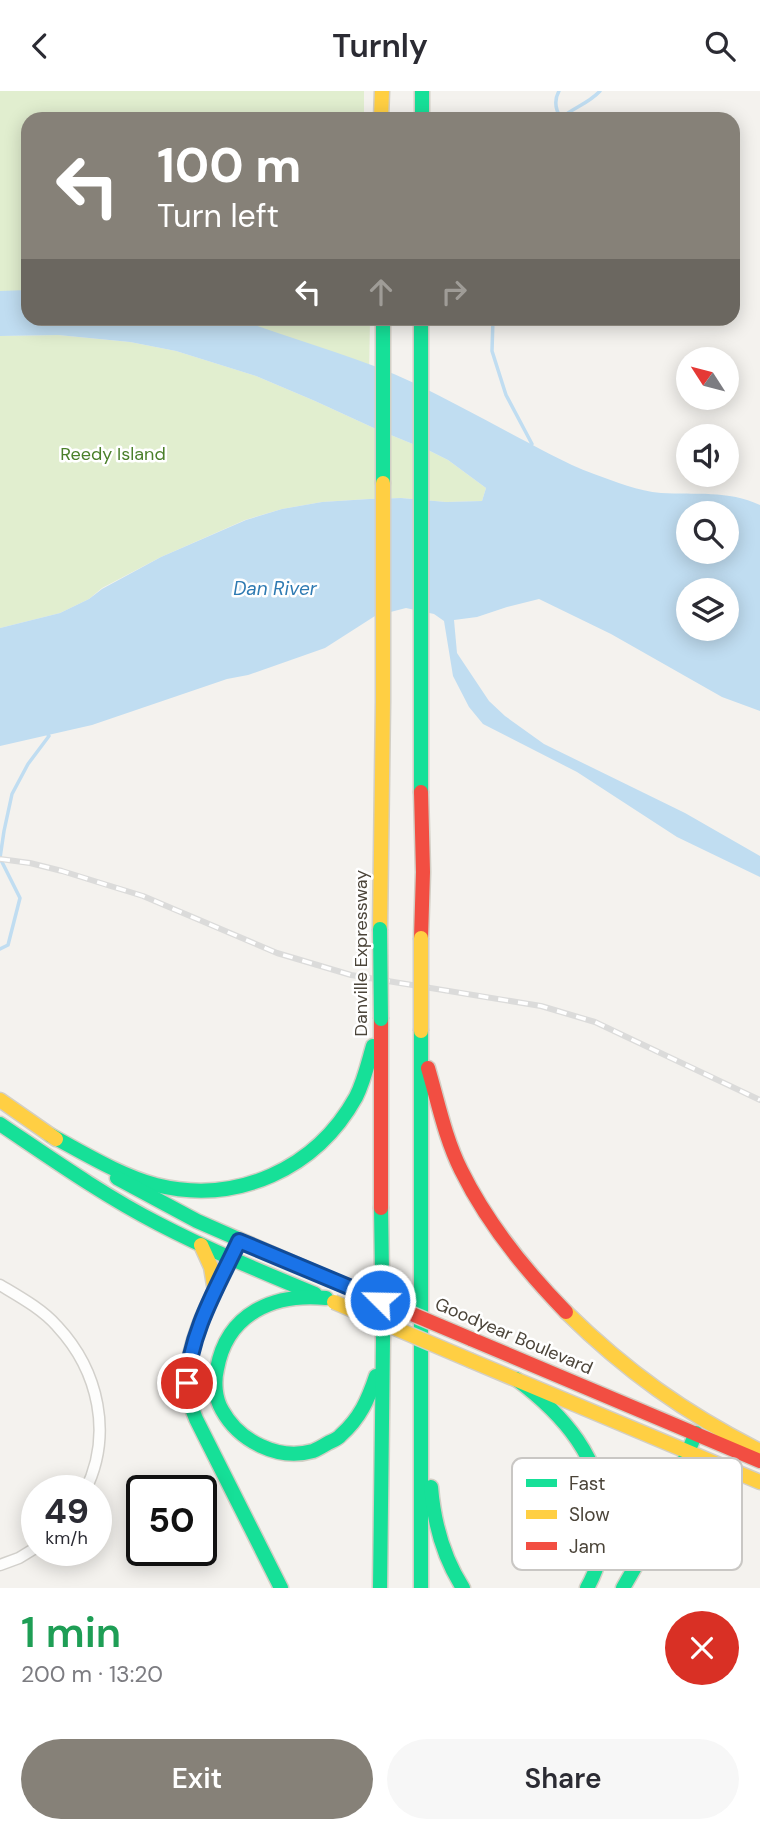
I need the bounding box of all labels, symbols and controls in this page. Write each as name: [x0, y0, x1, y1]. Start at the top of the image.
text: Turnly: [332, 25, 428, 67]
icon: back: [21, 27, 59, 65]
icon: search: [701, 27, 739, 65]
text: 100 m: [157, 133, 301, 197]
icon: left: [42, 140, 133, 231]
text: Turn left: [157, 195, 279, 237]
icon: left: [289, 273, 327, 311]
icon: ahead: [362, 273, 400, 311]
icon: right: [435, 273, 473, 311]
north arrow: [676, 347, 738, 409]
map controls: [676, 347, 739, 641]
button: sound: [676, 424, 739, 487]
park label: Reedy Island: [60, 442, 166, 466]
button: search: [676, 501, 739, 564]
water label: Dan River: [233, 576, 318, 601]
button: layers: [676, 578, 739, 641]
street label: Danville Expressway: [349, 870, 373, 1036]
position arrow: [343, 1263, 417, 1337]
street label: Goodyear Boulevard: [431, 1292, 597, 1380]
pin: [157, 1353, 217, 1413]
icon: arrive: [168, 1364, 206, 1402]
legend: [512, 1458, 742, 1570]
text: Fast: [569, 1471, 605, 1496]
speed limit sign: 50: [126, 1475, 217, 1566]
text: 49: [44, 1488, 89, 1534]
text: Slow: [569, 1502, 610, 1527]
text: km/h: [45, 1526, 88, 1550]
text: Jam: [569, 1534, 606, 1559]
text: 1 min: [21, 1605, 121, 1660]
button: close: [665, 1611, 739, 1685]
text: 200 m · 13:20: [21, 1659, 163, 1689]
button: Exit: [21, 1739, 373, 1819]
button: Share: [387, 1739, 739, 1819]

